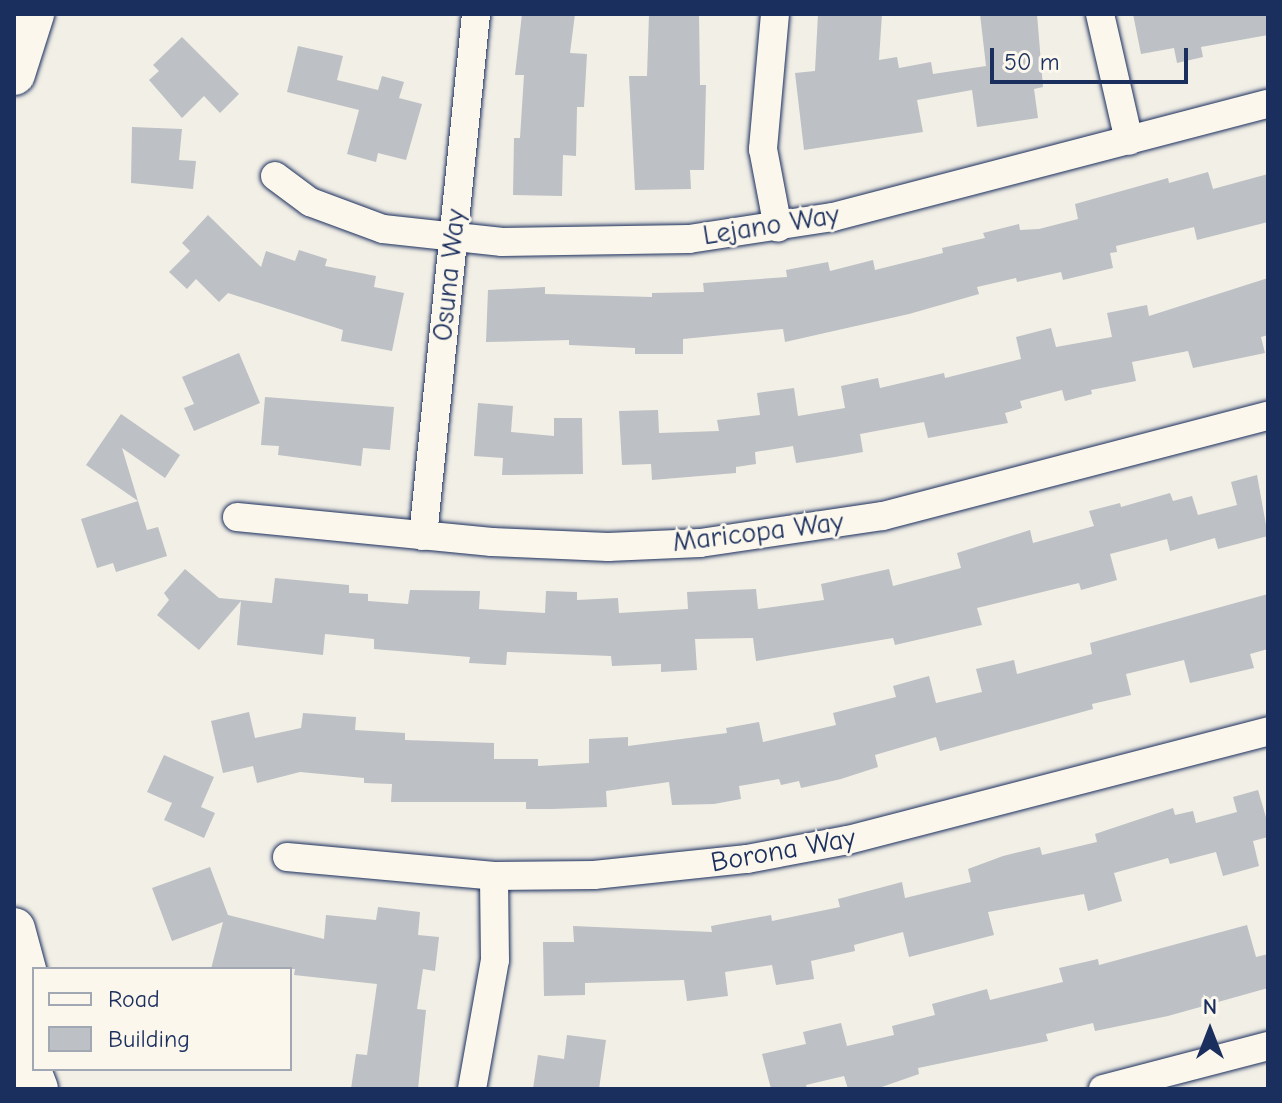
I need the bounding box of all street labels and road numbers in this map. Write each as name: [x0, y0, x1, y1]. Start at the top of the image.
street label: Lejano Way: [700, 198, 842, 252]
street label: Osuna Way: [425, 207, 473, 343]
street label: Maricopa Way: [671, 505, 845, 559]
street label: Borona Way: [708, 821, 858, 879]

